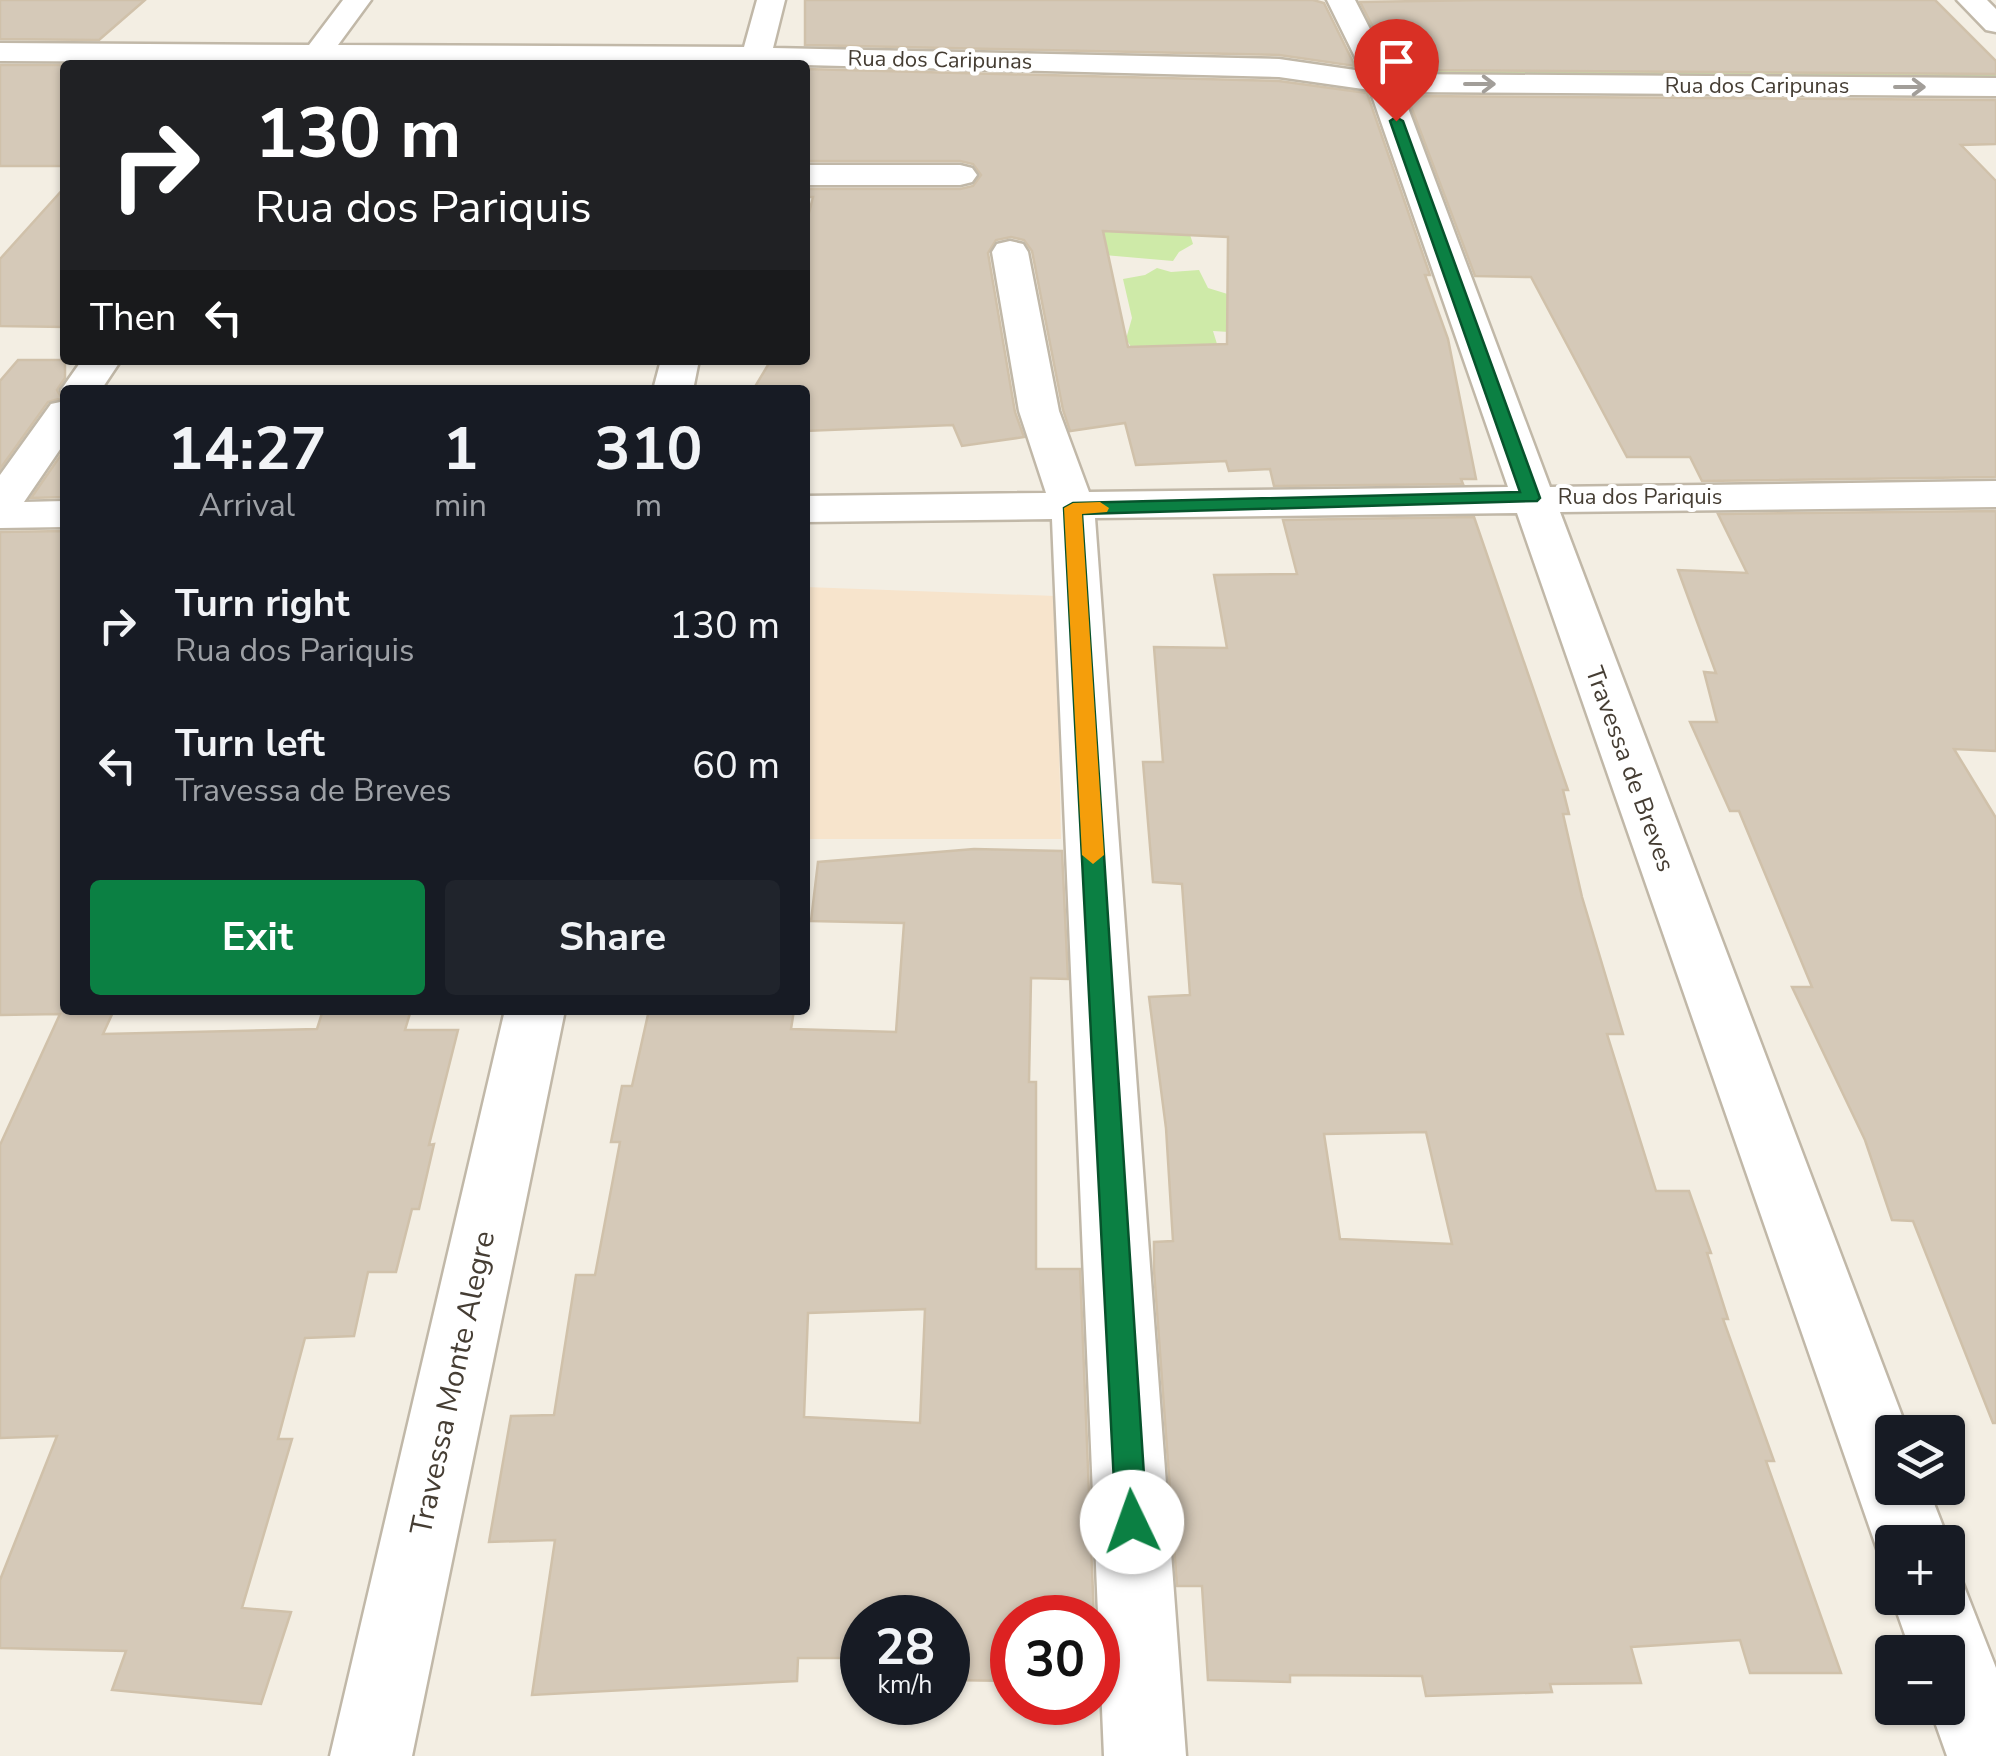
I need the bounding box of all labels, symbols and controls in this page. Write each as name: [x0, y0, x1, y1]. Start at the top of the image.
pin: [1354, 19, 1439, 122]
icon: arrive: [1369, 34, 1424, 89]
street label: Rua dos Caripunas: [847, 43, 1033, 77]
street label: Rua dos Caripunas: [1665, 71, 1849, 101]
one-way arrow: [1464, 74, 1496, 94]
one-way arrow: [1894, 78, 1926, 96]
text: 130 m: [255, 86, 461, 182]
icon: right: [90, 100, 220, 230]
text: Rua dos Pariquis: [255, 177, 592, 238]
icon: left: [196, 290, 251, 345]
text: Then: [90, 292, 176, 343]
text: 14:27: [168, 408, 326, 490]
text: 1: [442, 408, 478, 490]
text: 310: [594, 408, 702, 490]
street label: Rua dos Pariquis: [1558, 482, 1722, 512]
text: Arrival: [199, 484, 295, 527]
text: min: [434, 484, 487, 527]
text: m: [635, 484, 662, 527]
text: Turn right: [175, 578, 350, 629]
icon: right: [90, 598, 145, 653]
text: 130 m: [669, 600, 780, 651]
text: Rua dos Pariquis: [175, 629, 414, 672]
street label: Travessa de Breves: [1577, 662, 1683, 876]
text: Turn left: [175, 718, 325, 769]
icon: left: [90, 738, 145, 793]
text: 60 m: [692, 740, 780, 791]
text: Travessa de Breves: [175, 769, 451, 812]
button: Exit: [90, 880, 425, 995]
button: Share: [445, 880, 780, 995]
street label: Travessa Monte Alegre: [401, 1227, 505, 1539]
map controls: [1875, 1415, 1965, 1725]
button: layers: [1875, 1415, 1965, 1505]
position arrow: [1080, 1470, 1184, 1574]
button: +: [1875, 1525, 1965, 1615]
speed limit sign: 30: [990, 1595, 1120, 1725]
text: 28: [875, 1613, 935, 1682]
button: −: [1875, 1635, 1965, 1725]
text: km/h: [877, 1668, 933, 1702]

